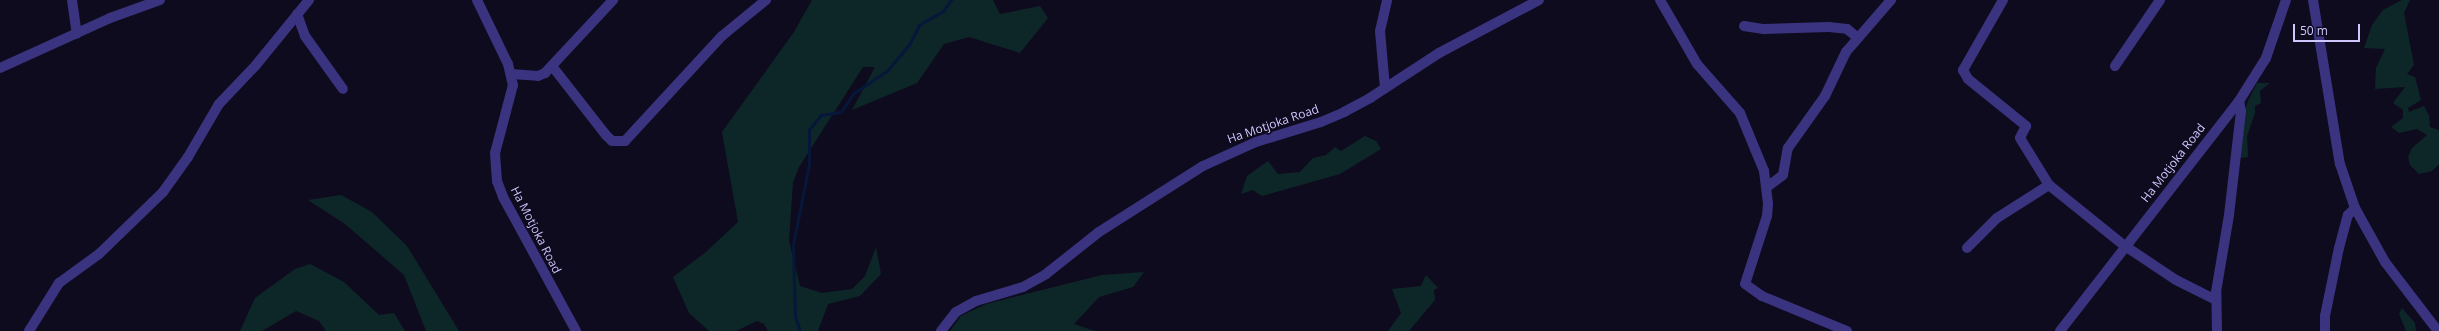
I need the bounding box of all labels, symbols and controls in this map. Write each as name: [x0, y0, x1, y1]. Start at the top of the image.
scale bar: [2295, 16, 2362, 42]
text: 50 m: [2300, 22, 2328, 39]
street label: Ha Motjoka Road: [1225, 102, 1321, 146]
street label: Ha Motjoka Road: [2138, 121, 2208, 205]
street label: Ha Motjoka Road: [508, 184, 564, 276]

